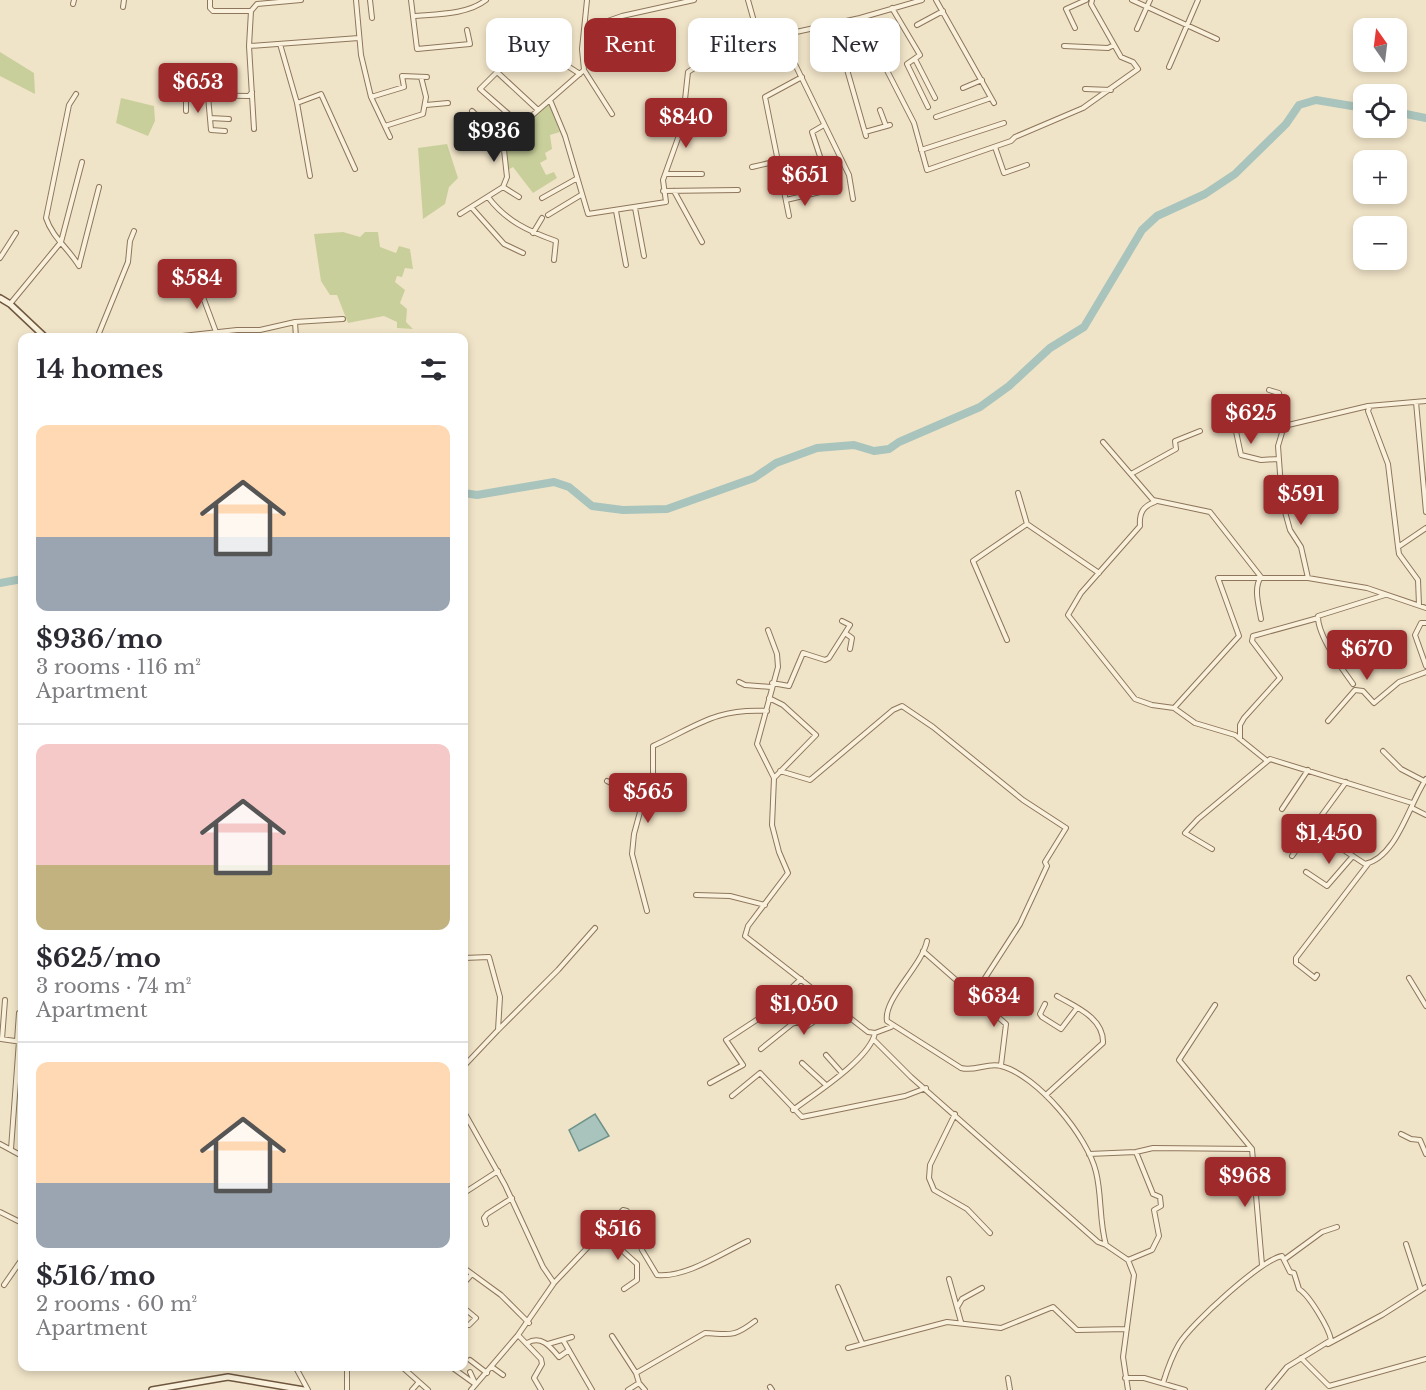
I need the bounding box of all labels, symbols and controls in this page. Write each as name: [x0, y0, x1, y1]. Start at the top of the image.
chip: Buy: [486, 18, 572, 72]
chip: Rent: [584, 18, 676, 72]
chip: Filters: [688, 18, 798, 72]
chip: New: [810, 18, 900, 72]
north arrow: [1353, 18, 1407, 72]
map controls: [1353, 18, 1407, 270]
pin: $653: [162, 63, 234, 114]
text: $653: [173, 70, 224, 94]
button: locate: [1353, 84, 1407, 138]
pin: $840: [650, 98, 722, 149]
text: $840: [659, 105, 713, 129]
pin: $936: [458, 112, 530, 163]
text: $936: [468, 119, 520, 143]
button: +: [1353, 150, 1407, 204]
pin: $651: [769, 156, 841, 207]
text: $651: [782, 163, 828, 187]
button: −: [1353, 216, 1407, 270]
pin: $584: [161, 259, 233, 310]
text: $584: [172, 266, 222, 290]
text: 14 homes: [36, 353, 163, 385]
icon: filters: [417, 353, 450, 386]
pin: $625: [1215, 394, 1287, 445]
text: $625: [1225, 401, 1277, 425]
icon: home: [189, 464, 297, 572]
pin: $591: [1265, 475, 1337, 526]
text: $591: [1278, 482, 1324, 506]
text: $936/mo: [36, 623, 163, 655]
pin: $670: [1331, 630, 1403, 681]
text: $670: [1341, 637, 1393, 661]
text: 3 rooms · 116 m²: [36, 655, 201, 679]
text: Apartment: [36, 679, 147, 703]
pin: $565: [612, 773, 684, 824]
text: $565: [623, 780, 673, 804]
icon: home: [189, 783, 297, 891]
pin: $1,450: [1280, 814, 1378, 865]
text: $1,450: [1295, 821, 1363, 845]
text: $625/mo: [36, 942, 161, 974]
text: 3 rooms · 74 m²: [36, 974, 192, 998]
pin: $634: [958, 977, 1030, 1028]
text: $634: [968, 984, 1020, 1008]
pin: $1,050: [755, 985, 853, 1036]
text: $1,050: [770, 992, 838, 1016]
text: Apartment: [36, 998, 147, 1022]
icon: home: [189, 1101, 297, 1209]
pin: $968: [1209, 1157, 1281, 1208]
text: $968: [1219, 1164, 1271, 1188]
pin: $516: [582, 1210, 654, 1261]
text: $516: [595, 1217, 641, 1241]
text: $516/mo: [36, 1260, 155, 1292]
text: 2 rooms · 60 m²: [36, 1292, 197, 1316]
text: Apartment: [36, 1316, 147, 1340]

